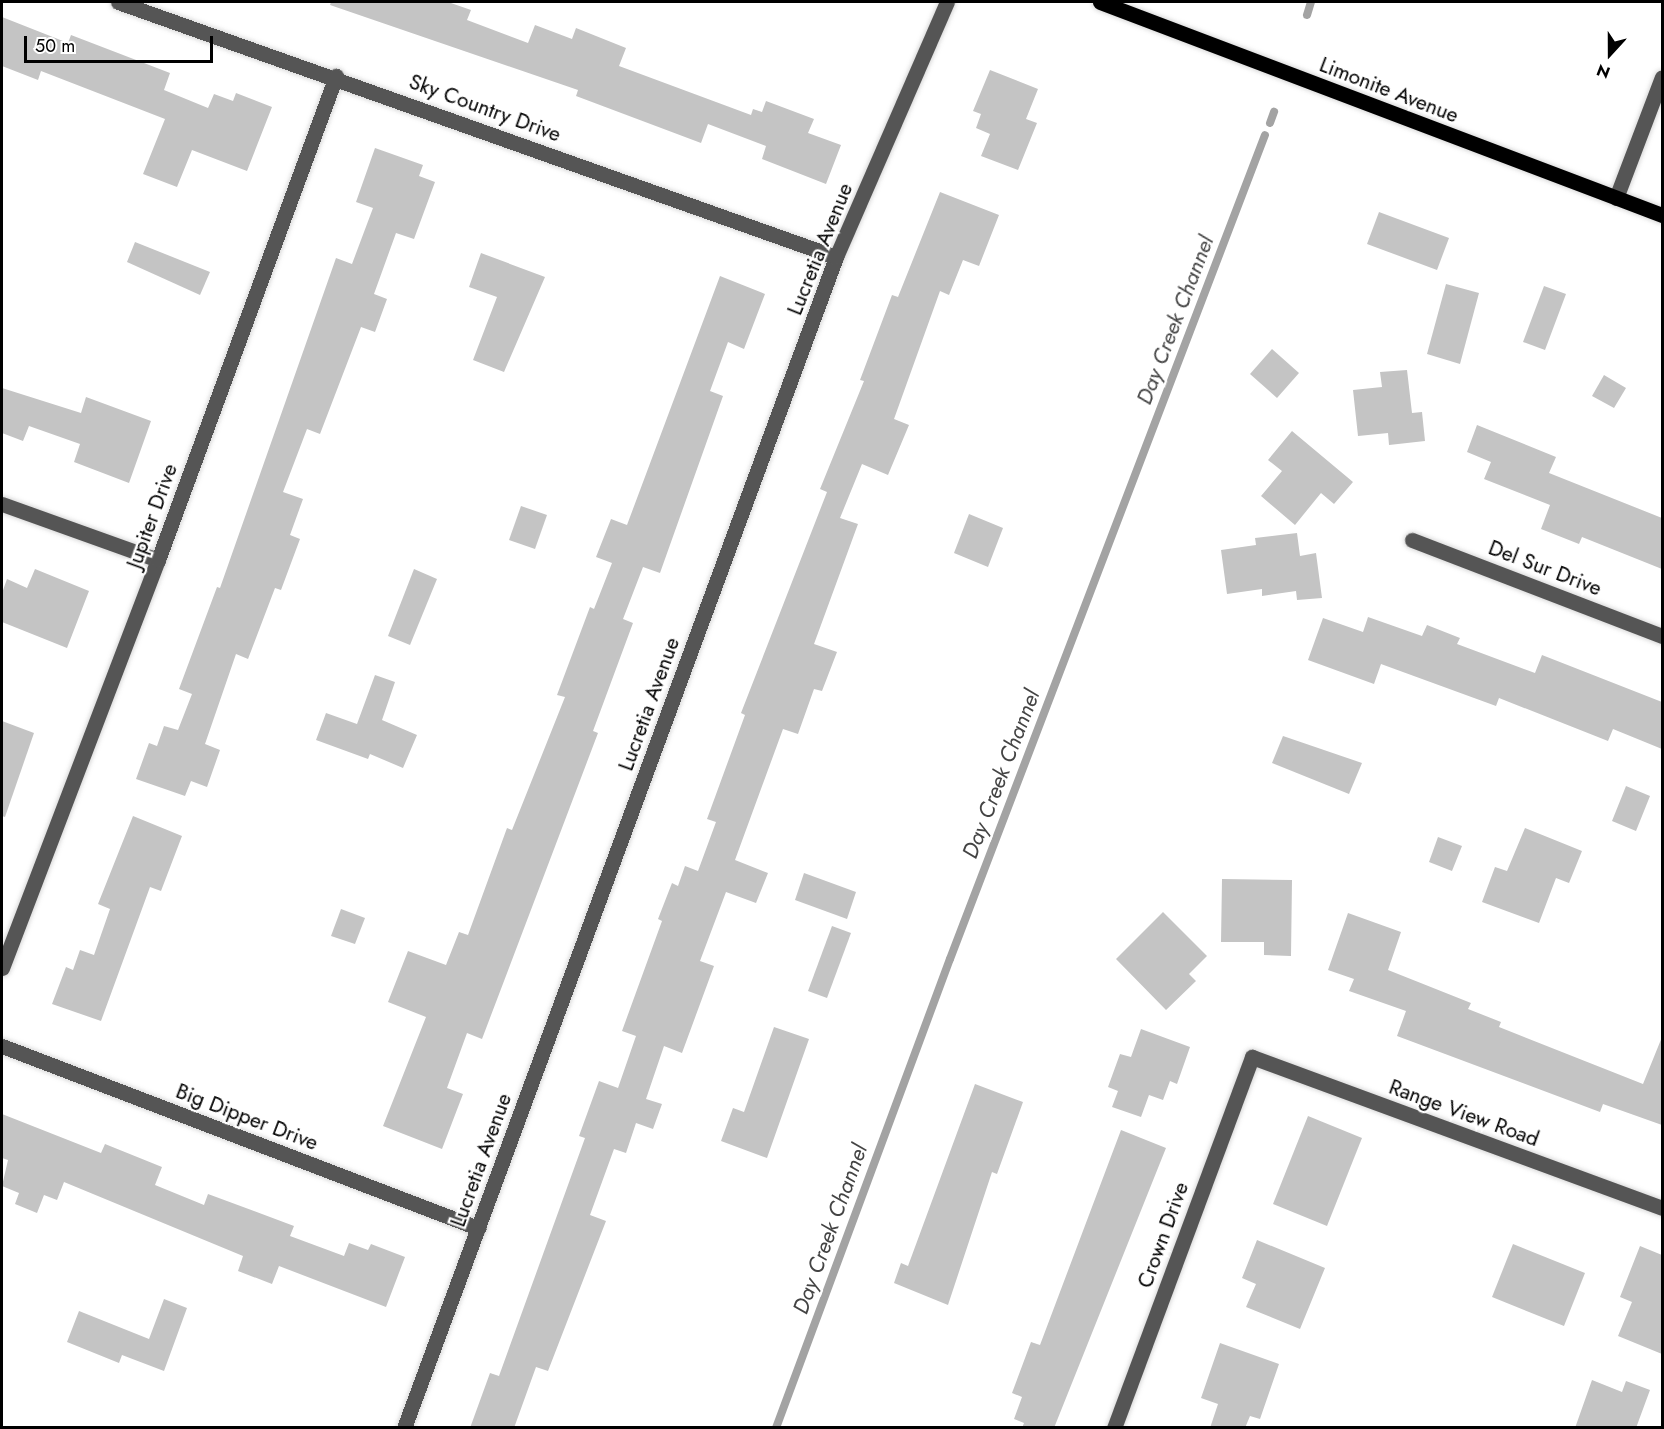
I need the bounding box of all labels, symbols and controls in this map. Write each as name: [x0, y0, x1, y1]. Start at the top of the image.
scale bar: [27, 24, 216, 62]
north arrow: [1580, 24, 1640, 84]
text: 50 m: [35, 33, 75, 59]
street label: Limonite Avenue: [1316, 52, 1462, 128]
text: N: [1593, 58, 1613, 84]
street label: Sky Country Drive: [406, 69, 564, 147]
street label: Lucretia Avenue: [782, 179, 858, 319]
water label: Day Creek Channel: [1131, 232, 1219, 408]
street label: Jupiter Drive: [121, 460, 183, 572]
street label: Del Sur Drive: [1485, 535, 1605, 601]
street label: Lucretia Avenue: [613, 634, 685, 774]
water label: Day Creek Channel: [957, 686, 1045, 862]
street label: Range View Road: [1386, 1074, 1542, 1152]
street label: Big Dipper Drive: [172, 1078, 322, 1156]
street label: Lucretia Avenue: [445, 1090, 517, 1230]
water label: Day Creek Channel: [787, 1141, 873, 1317]
street label: Crown Drive: [1132, 1179, 1194, 1291]

